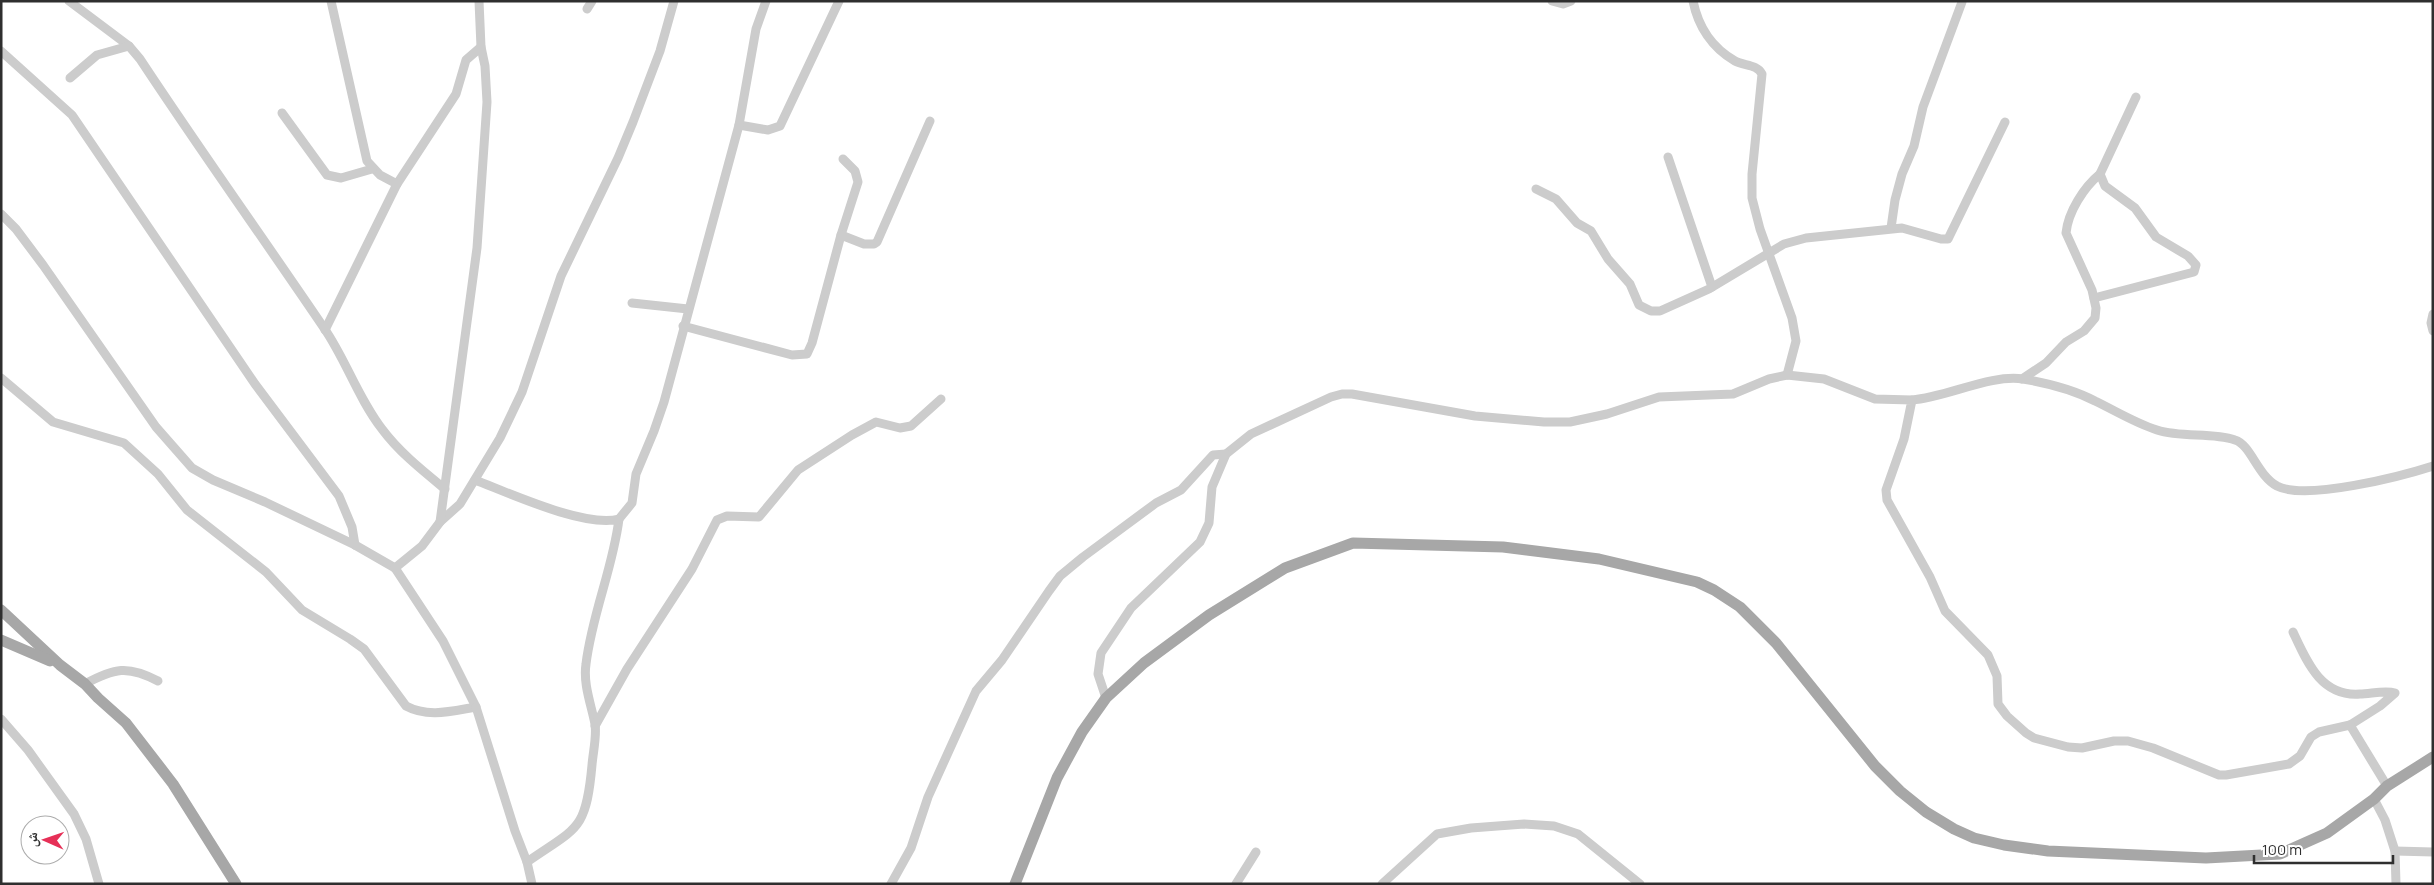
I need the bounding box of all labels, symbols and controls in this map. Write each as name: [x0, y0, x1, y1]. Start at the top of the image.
north arrow: [20, 815, 70, 865]
text: ش: [22, 832, 41, 847]
scale bar: [2254, 832, 2393, 864]
text: 100 m: [2262, 839, 2302, 860]

